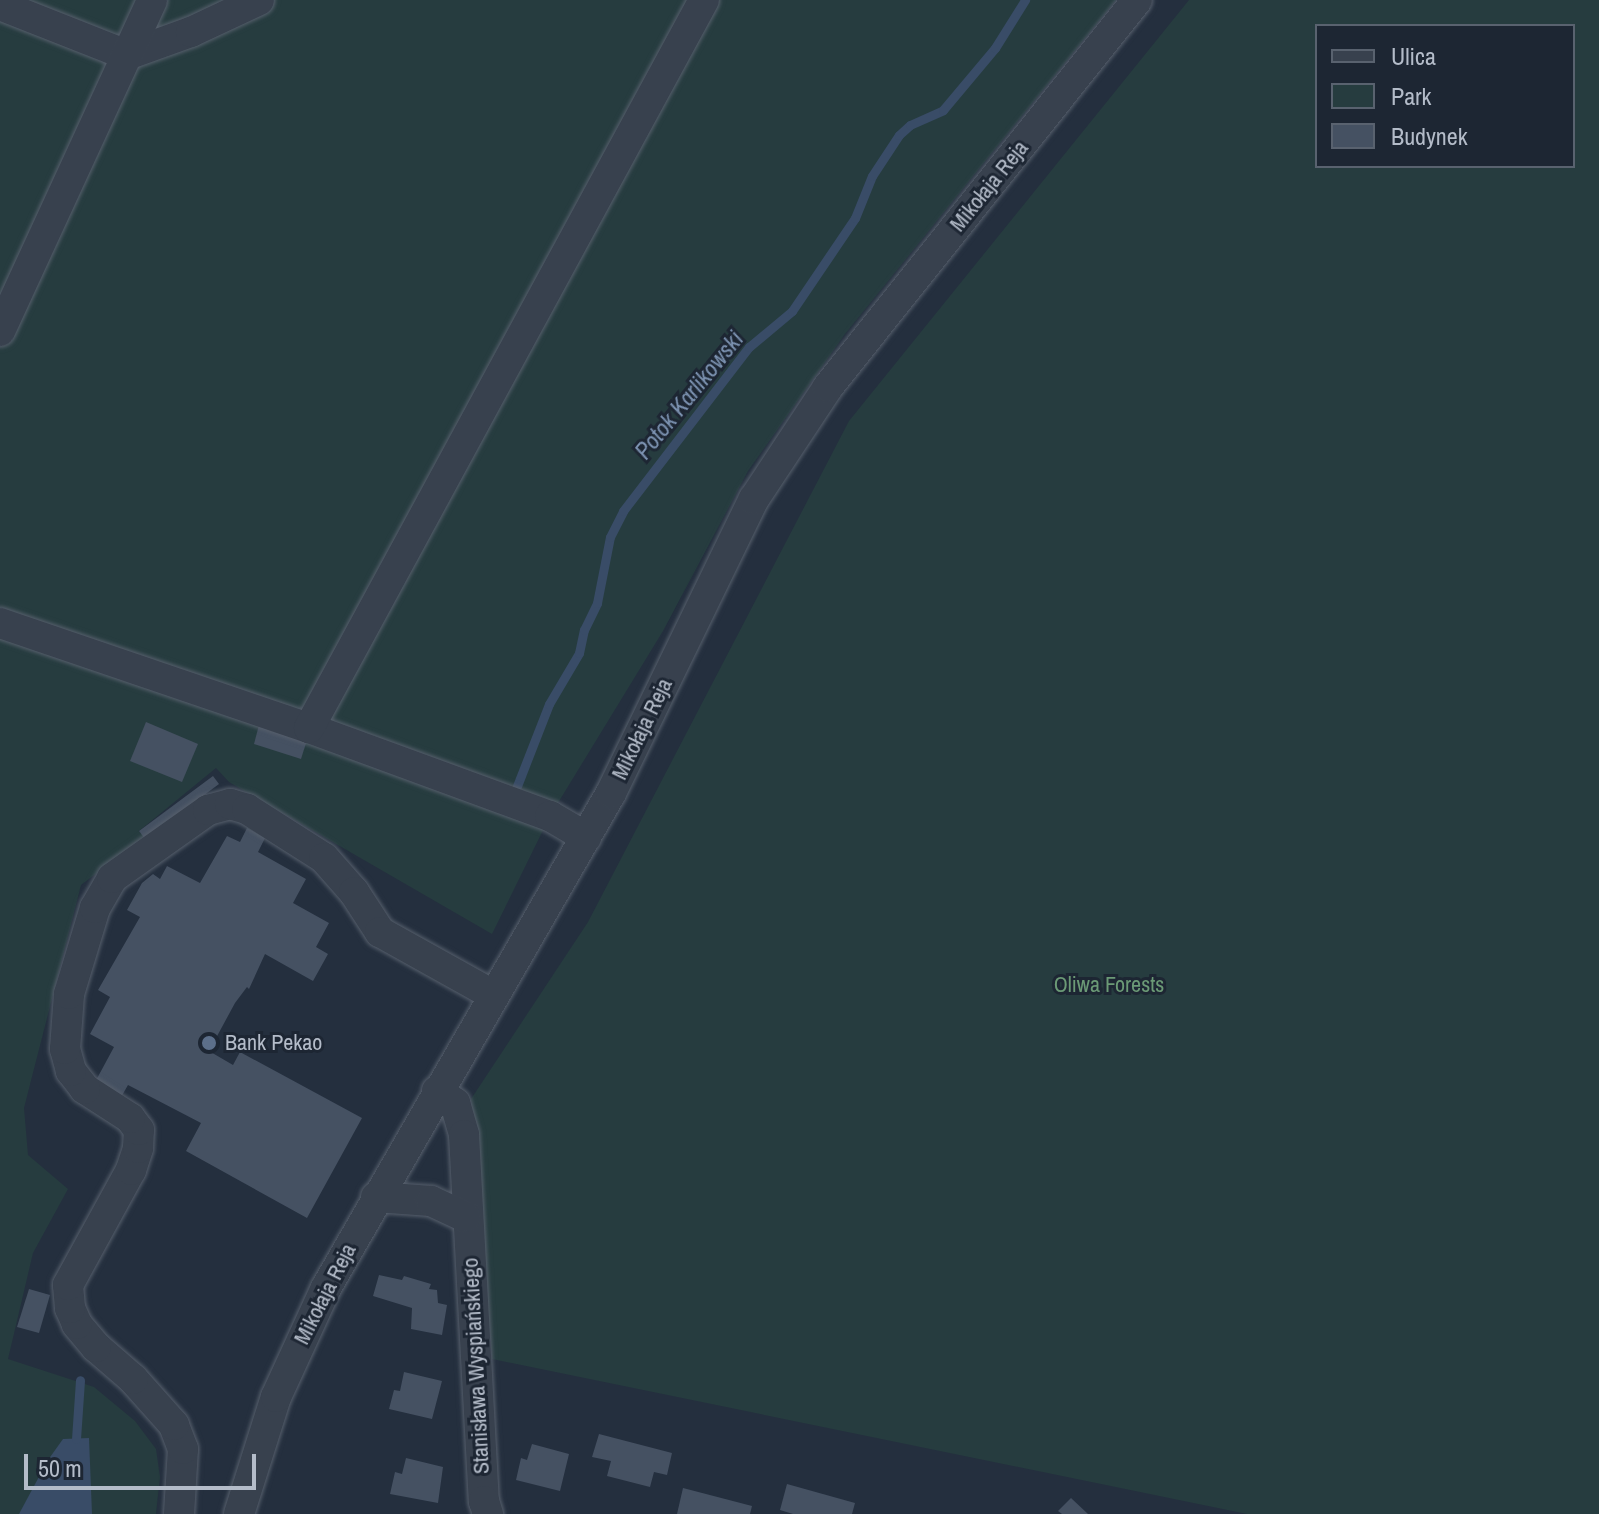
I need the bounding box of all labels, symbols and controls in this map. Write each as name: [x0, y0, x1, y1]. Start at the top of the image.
legend: [1315, 24, 1575, 168]
text: Ulica: [1391, 40, 1436, 72]
text: Park: [1391, 80, 1431, 112]
text: Budynek: [1391, 120, 1468, 152]
street label: Mikołaja Reja: [944, 135, 1034, 237]
water label: Potok Karlikowski: [629, 325, 749, 465]
street label: Mikołaja Reja: [606, 674, 678, 784]
park label: Oliwa Forests: [1054, 972, 1164, 998]
place label: Bank Pekao: [225, 1030, 322, 1056]
marker: Bank Pekao: [200, 1034, 218, 1052]
street label: Mikołaja Reja: [288, 1239, 362, 1349]
street label: Stanisława Wyspiańskiego: [457, 1257, 495, 1475]
scale bar: [28, 1438, 260, 1488]
text: 50 m: [38, 1452, 82, 1484]

